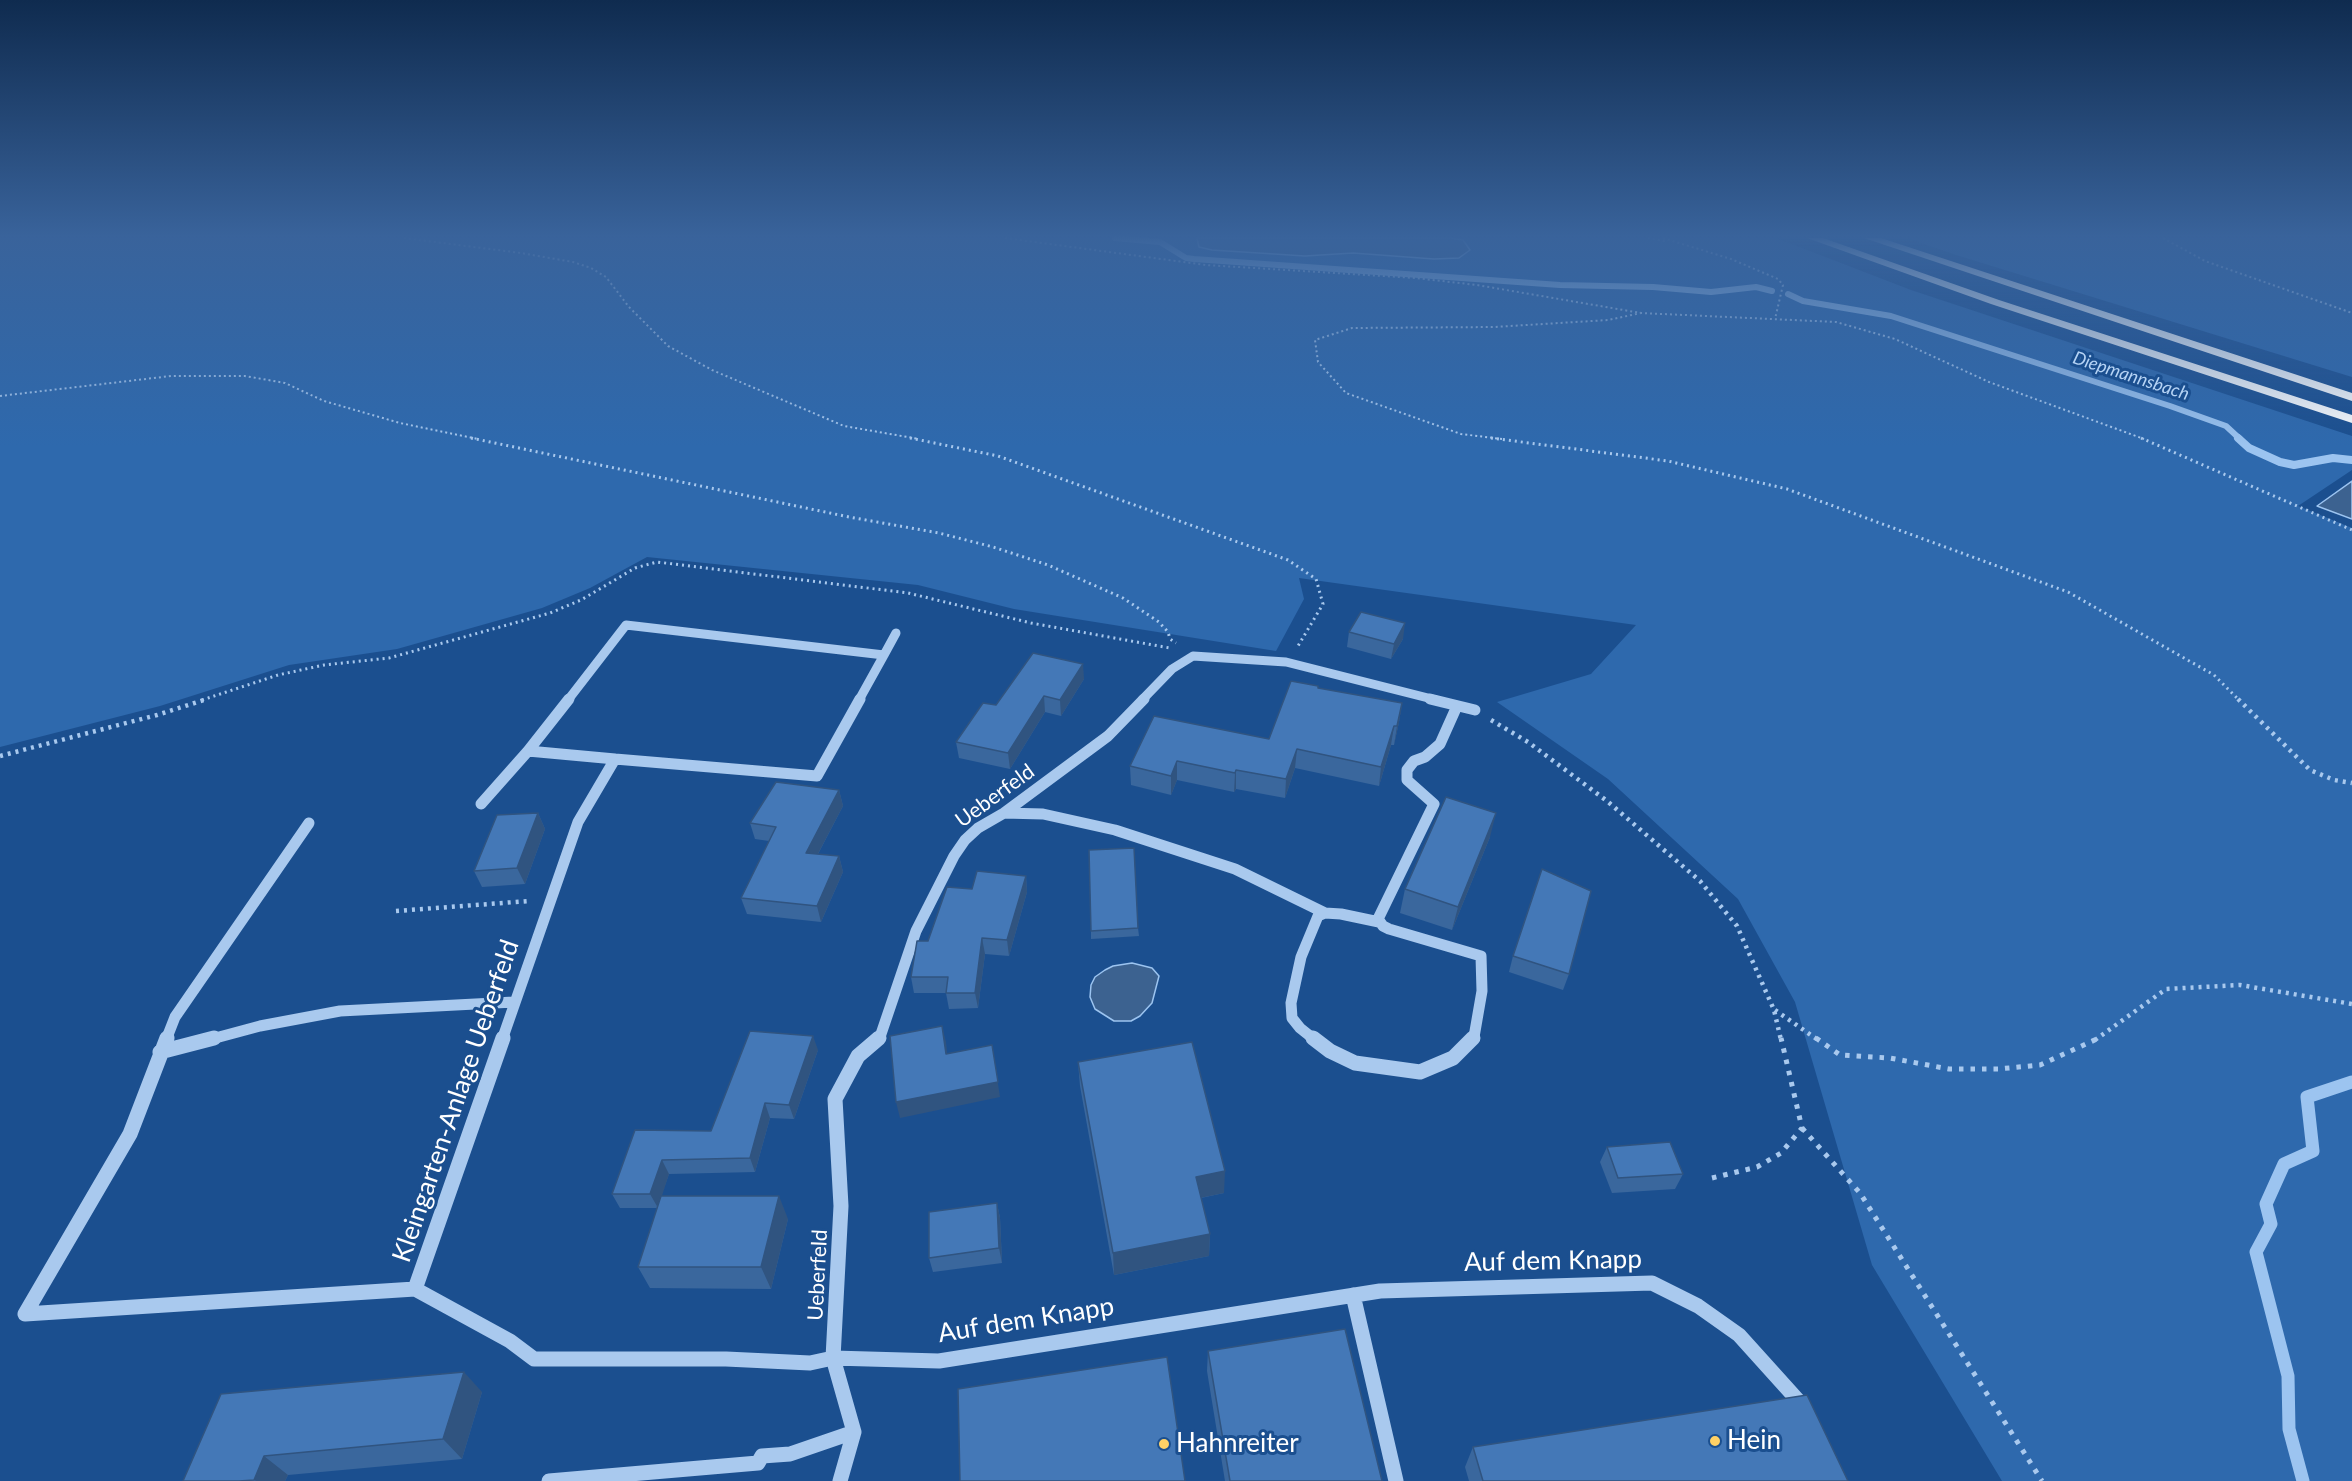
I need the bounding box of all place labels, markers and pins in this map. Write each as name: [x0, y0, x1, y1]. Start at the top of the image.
place label: Hein: [1727, 1425, 1781, 1457]
place label: Hahnreiter: [1176, 1428, 1299, 1460]
marker: Hein: [1708, 1434, 1722, 1448]
marker: Hahnreiter: [1157, 1437, 1171, 1451]

